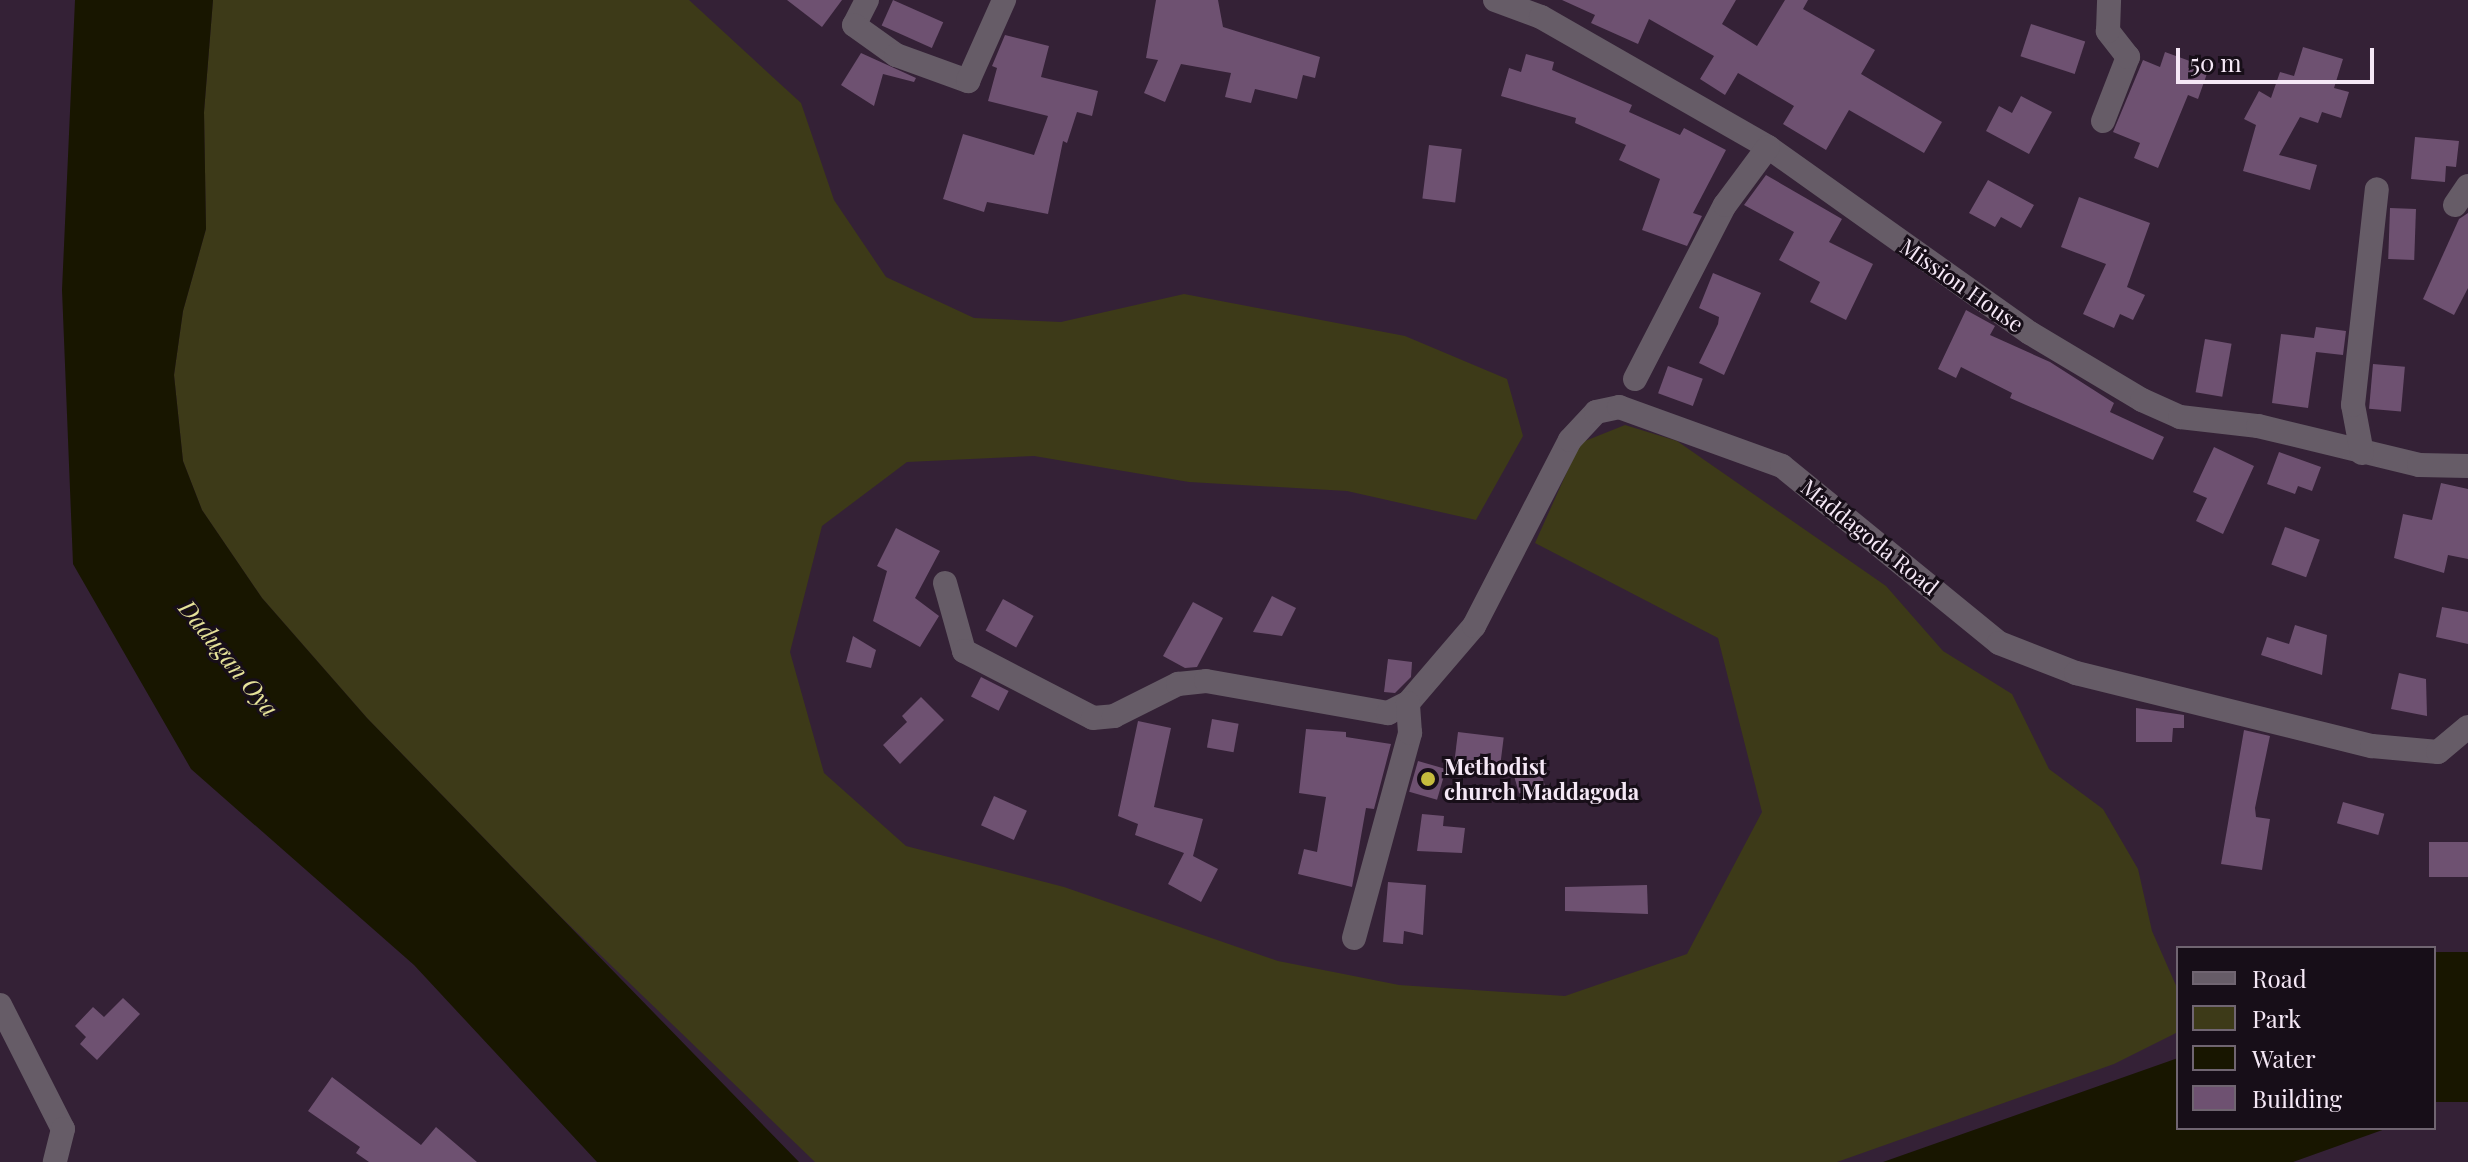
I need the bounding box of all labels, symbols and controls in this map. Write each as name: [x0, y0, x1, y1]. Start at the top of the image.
scale bar: [2180, 32, 2378, 82]
text: 50 m: [2190, 46, 2242, 78]
street label: Mission House: [1895, 233, 2029, 337]
street label: Maddagoda Road: [1796, 473, 1944, 601]
water label: Dadugan Oya: [173, 594, 285, 722]
place label: Methodist church Maddagoda: [1444, 753, 1639, 804]
marker: Methodist church Maddagoda: [1419, 770, 1437, 788]
legend: [2176, 946, 2436, 1130]
text: Road: [2252, 962, 2307, 994]
text: Park: [2252, 1002, 2301, 1034]
text: Water: [2252, 1042, 2316, 1074]
text: Building: [2252, 1082, 2342, 1114]

